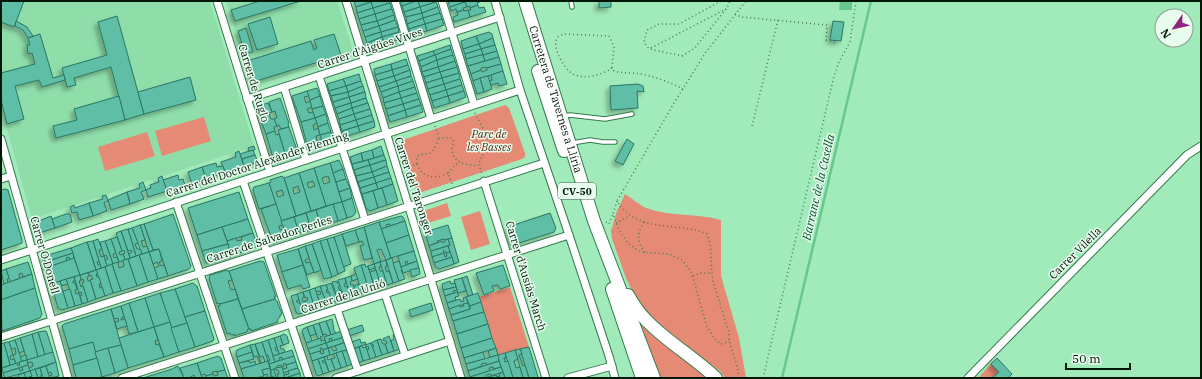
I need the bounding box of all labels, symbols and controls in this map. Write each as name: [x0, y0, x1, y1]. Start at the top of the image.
north arrow: [1154, 8, 1194, 48]
street label: Carrer d'Aigües Vives: [316, 24, 424, 72]
street label: Carretera de Tavernes a Llíria: [526, 24, 585, 175]
text: N: [1157, 26, 1174, 41]
street label: Carrer de Ruglo: [235, 42, 273, 124]
park label: Parc de les Basses: [467, 127, 512, 154]
street label: Carrer del Doctor Alexànder Fleming: [164, 128, 350, 200]
water label: Barranc de la Casella: [798, 132, 838, 243]
street label: Carrer del Taronger: [392, 135, 436, 237]
road number: CV-50: [558, 183, 596, 199]
street label: Carrer de Salvador Perles: [205, 212, 333, 266]
street label: Carrer O'Donell: [27, 215, 63, 295]
street label: Carrer d'Ausiàs March: [503, 219, 549, 333]
street label: Carrer Vilella: [1046, 224, 1104, 282]
street label: Carrer de la Unió: [299, 276, 387, 316]
scale bar: [1066, 345, 1130, 371]
text: 50 m: [1072, 351, 1101, 366]

